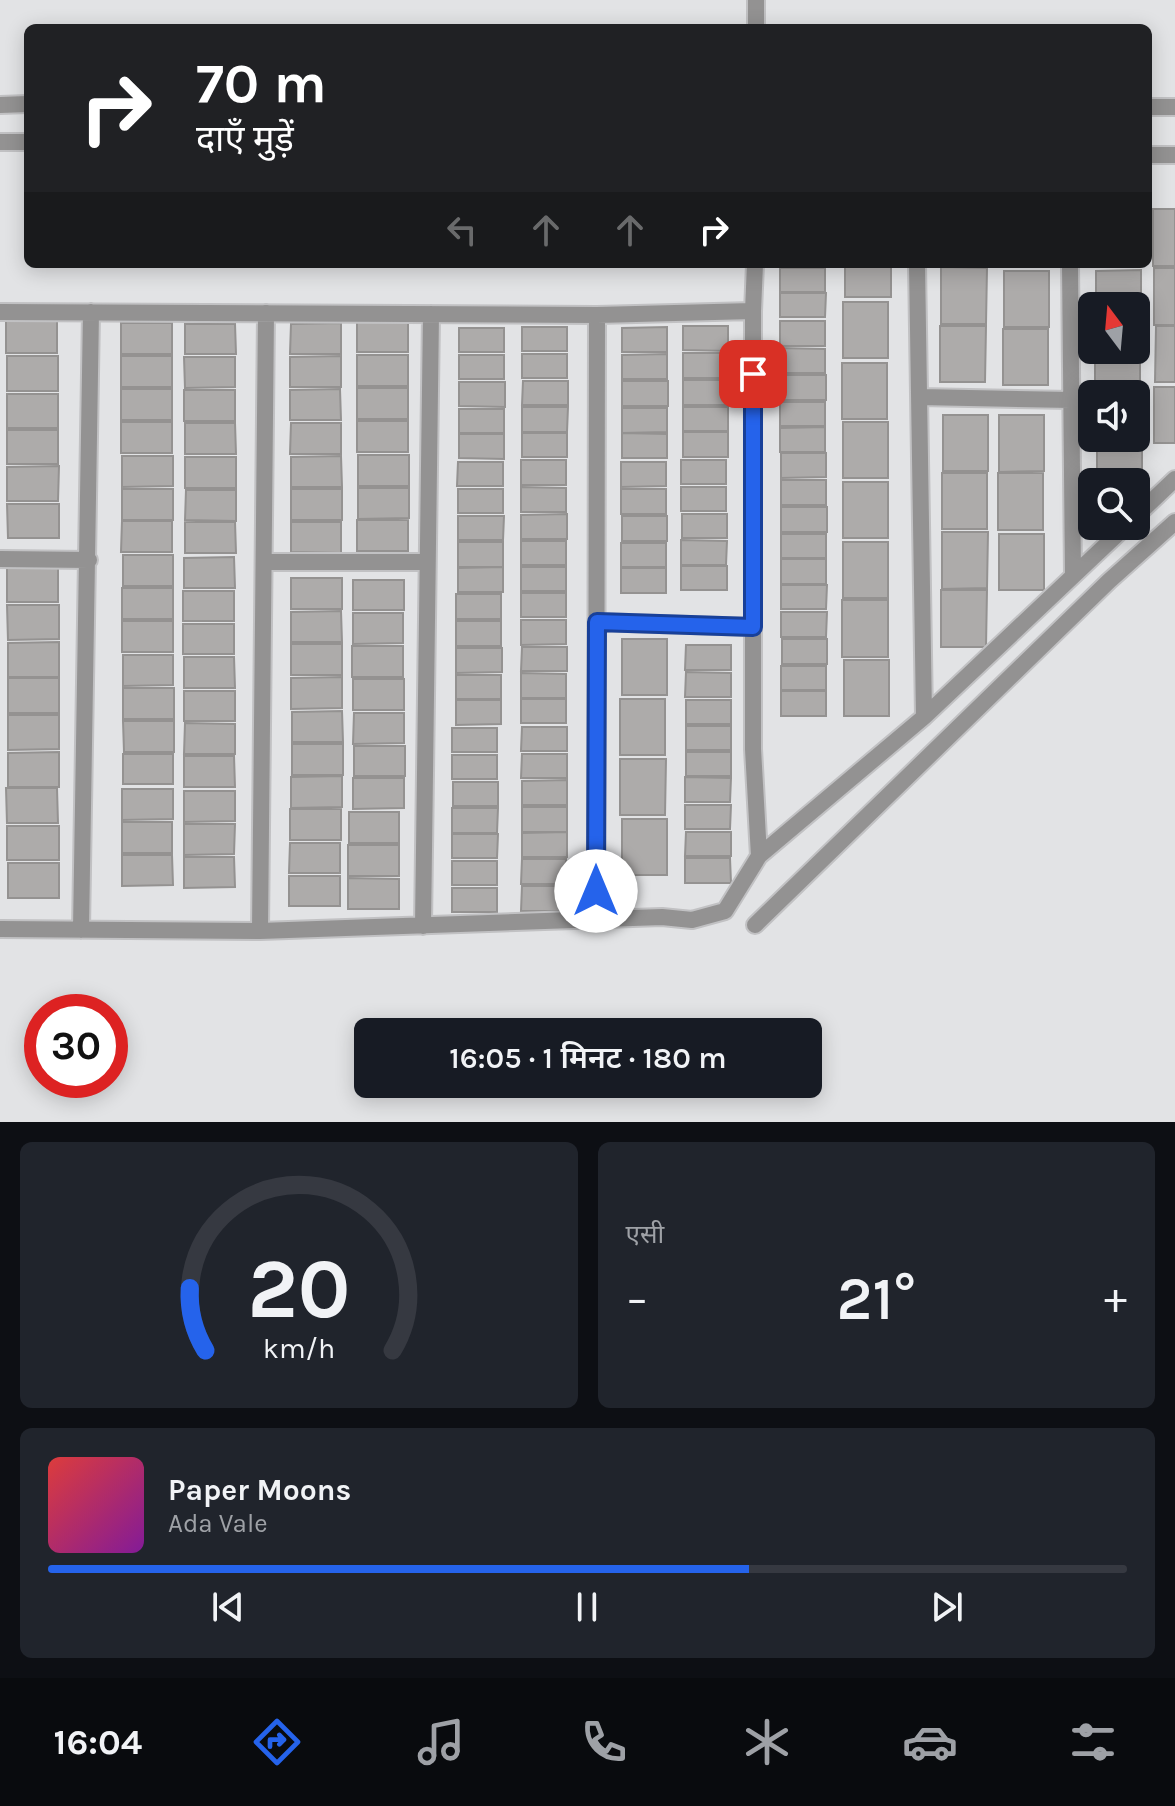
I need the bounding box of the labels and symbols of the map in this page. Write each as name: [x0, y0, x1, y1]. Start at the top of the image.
north arrow: [1078, 292, 1150, 364]
pin: [719, 340, 787, 408]
position arrow: [554, 849, 638, 933]
speed limit sign: 30: [24, 994, 128, 1098]

